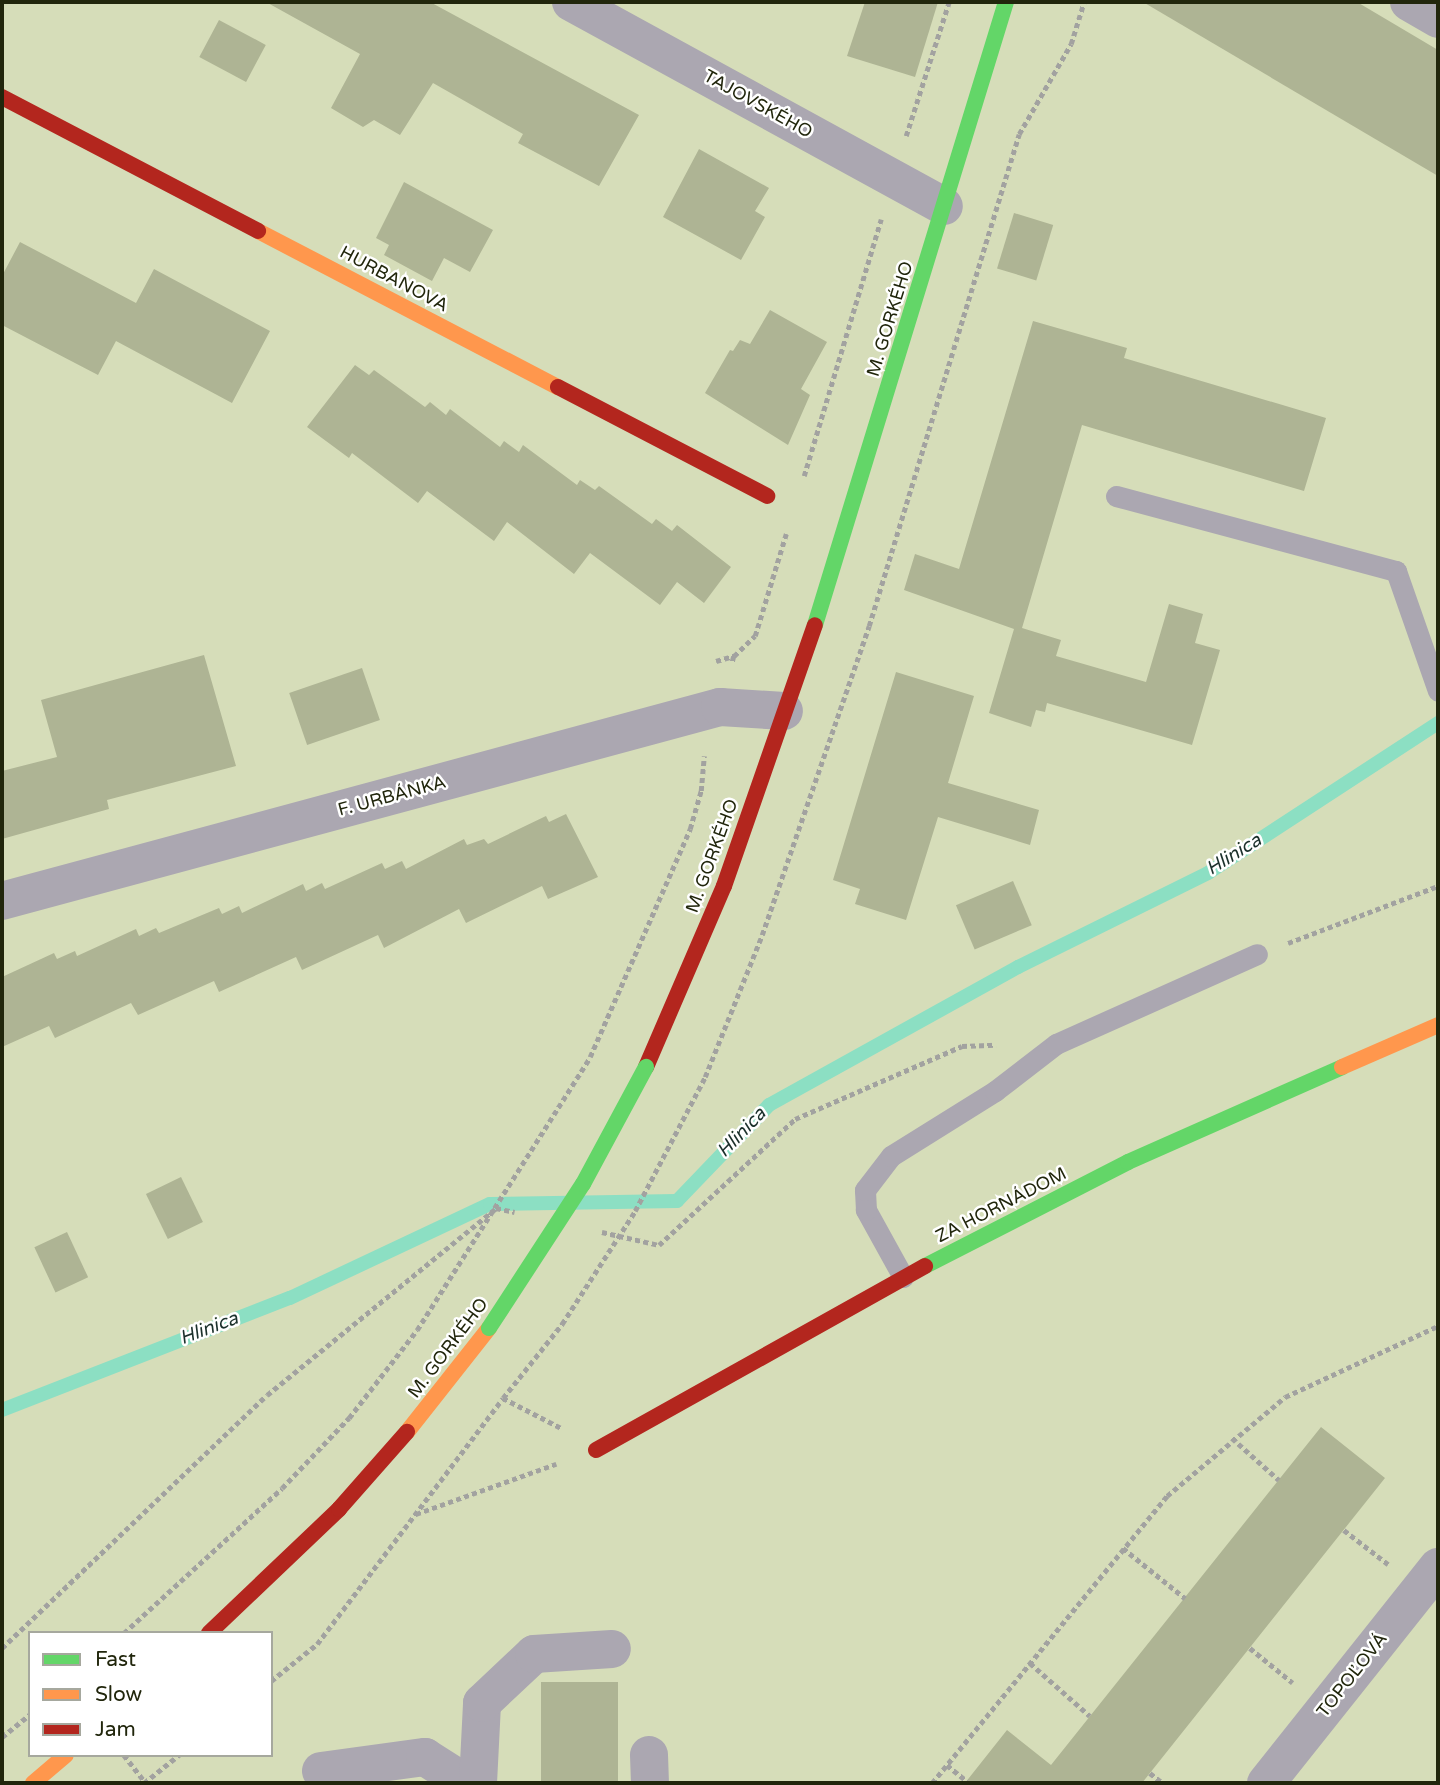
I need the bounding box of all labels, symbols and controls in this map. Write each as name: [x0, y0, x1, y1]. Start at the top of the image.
street label: TAJOVSKÉHO: [700, 65, 816, 143]
street label: HURBANOVA: [336, 241, 452, 317]
street label: M. GORKÉHO: [862, 259, 918, 379]
street label: F. URBÁNKA: [336, 771, 448, 821]
street label: M. GORKÉHO: [681, 796, 743, 916]
water label: Hlinica: [1202, 829, 1266, 881]
water label: Hlinica: [713, 1103, 771, 1163]
street label: ZA HORNÁDOM: [932, 1163, 1070, 1247]
street label: M. GORKÉHO: [403, 1294, 493, 1402]
water label: Hlinica: [177, 1307, 241, 1351]
street label: TOPOĽOVÁ: [1312, 1628, 1392, 1722]
legend: [28, 1631, 273, 1757]
text: Fast: [95, 1647, 136, 1672]
text: Slow: [95, 1682, 142, 1707]
text: Jam: [95, 1717, 136, 1742]

